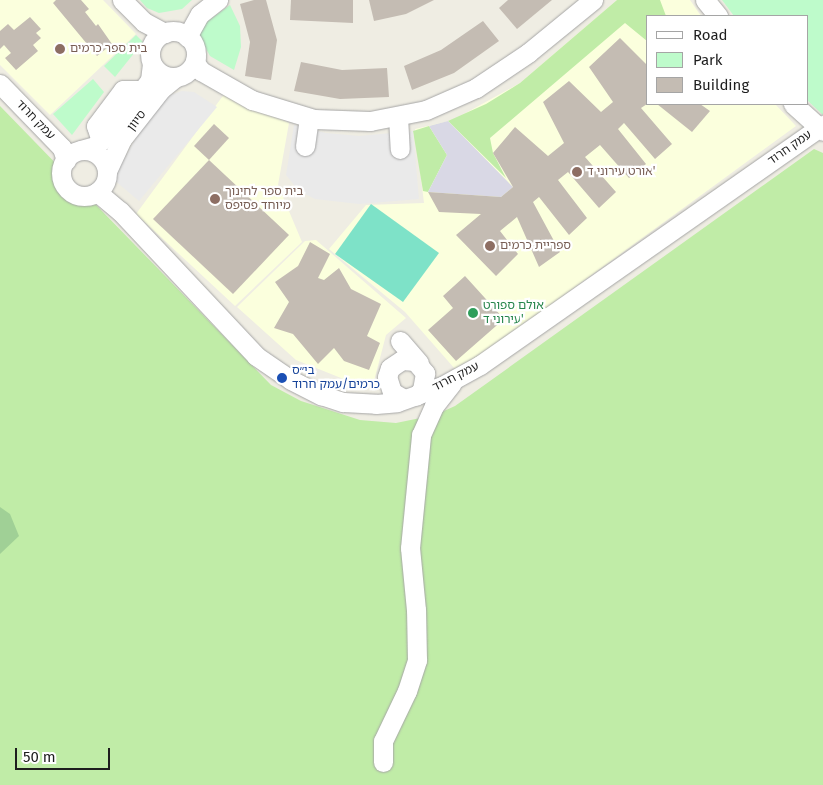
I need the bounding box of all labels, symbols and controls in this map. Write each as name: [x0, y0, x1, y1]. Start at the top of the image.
legend: [646, 15, 808, 105]
text: Road: [693, 26, 728, 44]
place label: בית ספר כרמים: [70, 42, 147, 56]
marker: בית ספר כרמים: [54, 43, 66, 55]
text: Park: [693, 51, 723, 69]
text: Building: [693, 76, 749, 94]
street label: עמק חרוד: [12, 97, 58, 143]
street label: סיוון: [125, 108, 149, 134]
street label: עמק חרוד: [765, 128, 815, 168]
place label: אורט עירוני ד': [587, 165, 655, 179]
marker: אורט עירוני ד': [571, 166, 583, 178]
place label: בית ספר לחינוך מיוחד פסיפס: [225, 185, 303, 213]
marker: בית ספר לחינוך מיוחד פסיפס: [209, 193, 221, 205]
place label: ספריית כרמים: [500, 239, 571, 253]
marker: ספריית כרמים: [484, 240, 496, 252]
place label: אולם ספורט עירוני ד': [483, 299, 544, 327]
marker: אולם ספורט עירוני ד': [467, 307, 479, 319]
street label: עמק חרוד: [430, 359, 482, 395]
place label: בי״ס כרמים/עמק חרוד: [292, 364, 380, 392]
marker: בי״ס כרמים/עמק חרוד: [276, 372, 288, 384]
scale bar: [18, 738, 112, 770]
text: 50 m: [23, 748, 56, 766]

